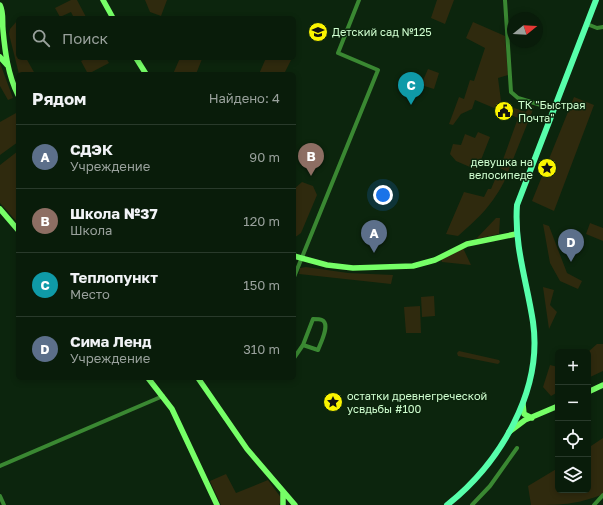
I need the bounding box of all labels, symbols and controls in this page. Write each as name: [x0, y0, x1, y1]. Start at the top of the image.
north arrow: [507, 12, 543, 48]
search box: [16, 16, 296, 60]
school or university icon: Детский сад №125: [307, 21, 329, 43]
place label: Детский сад №125: [332, 25, 432, 38]
icon: search: [30, 27, 52, 49]
text: Поиск: [62, 29, 108, 47]
pin: C: [398, 72, 424, 105]
text: Рядом: [32, 88, 86, 109]
text: Найдено: 4: [209, 90, 280, 106]
place label: ТК "Быстрая Почта": [518, 98, 586, 124]
public building icon: ТК "Быстрая Почта": [493, 100, 515, 122]
text: СДЭК: [70, 140, 113, 158]
pin: B: [298, 143, 324, 176]
text: A: [40, 149, 50, 165]
text: 90 m: [249, 149, 280, 165]
place label: девушка на велосипеде: [469, 155, 533, 181]
place icon: девушка на велосипеде: [536, 157, 558, 179]
text: Учреждение: [70, 158, 150, 174]
your location: [373, 185, 393, 205]
text: Школа №37: [70, 204, 158, 222]
text: B: [40, 213, 50, 229]
text: 120 m: [243, 213, 280, 229]
pin: A: [361, 220, 387, 253]
text: Школа: [70, 222, 112, 238]
pin: D: [558, 229, 584, 262]
text: Теплопункт: [70, 268, 158, 286]
text: C: [40, 277, 50, 293]
text: 150 m: [243, 277, 280, 293]
text: Место: [70, 286, 110, 302]
text: Сима Ленд: [70, 332, 151, 350]
text: D: [40, 341, 50, 357]
text: 310 m: [243, 341, 280, 357]
map controls: [555, 349, 591, 493]
button: +: [555, 349, 591, 385]
text: Учреждение: [70, 350, 150, 366]
button: −: [555, 385, 591, 421]
place label: остатки древнегреческой усвдьбы #100: [347, 389, 487, 415]
place icon: остатки древнегреческой усвдьбы #100: [322, 391, 344, 413]
button: locate: [555, 421, 591, 457]
button: layers: [555, 457, 591, 493]

